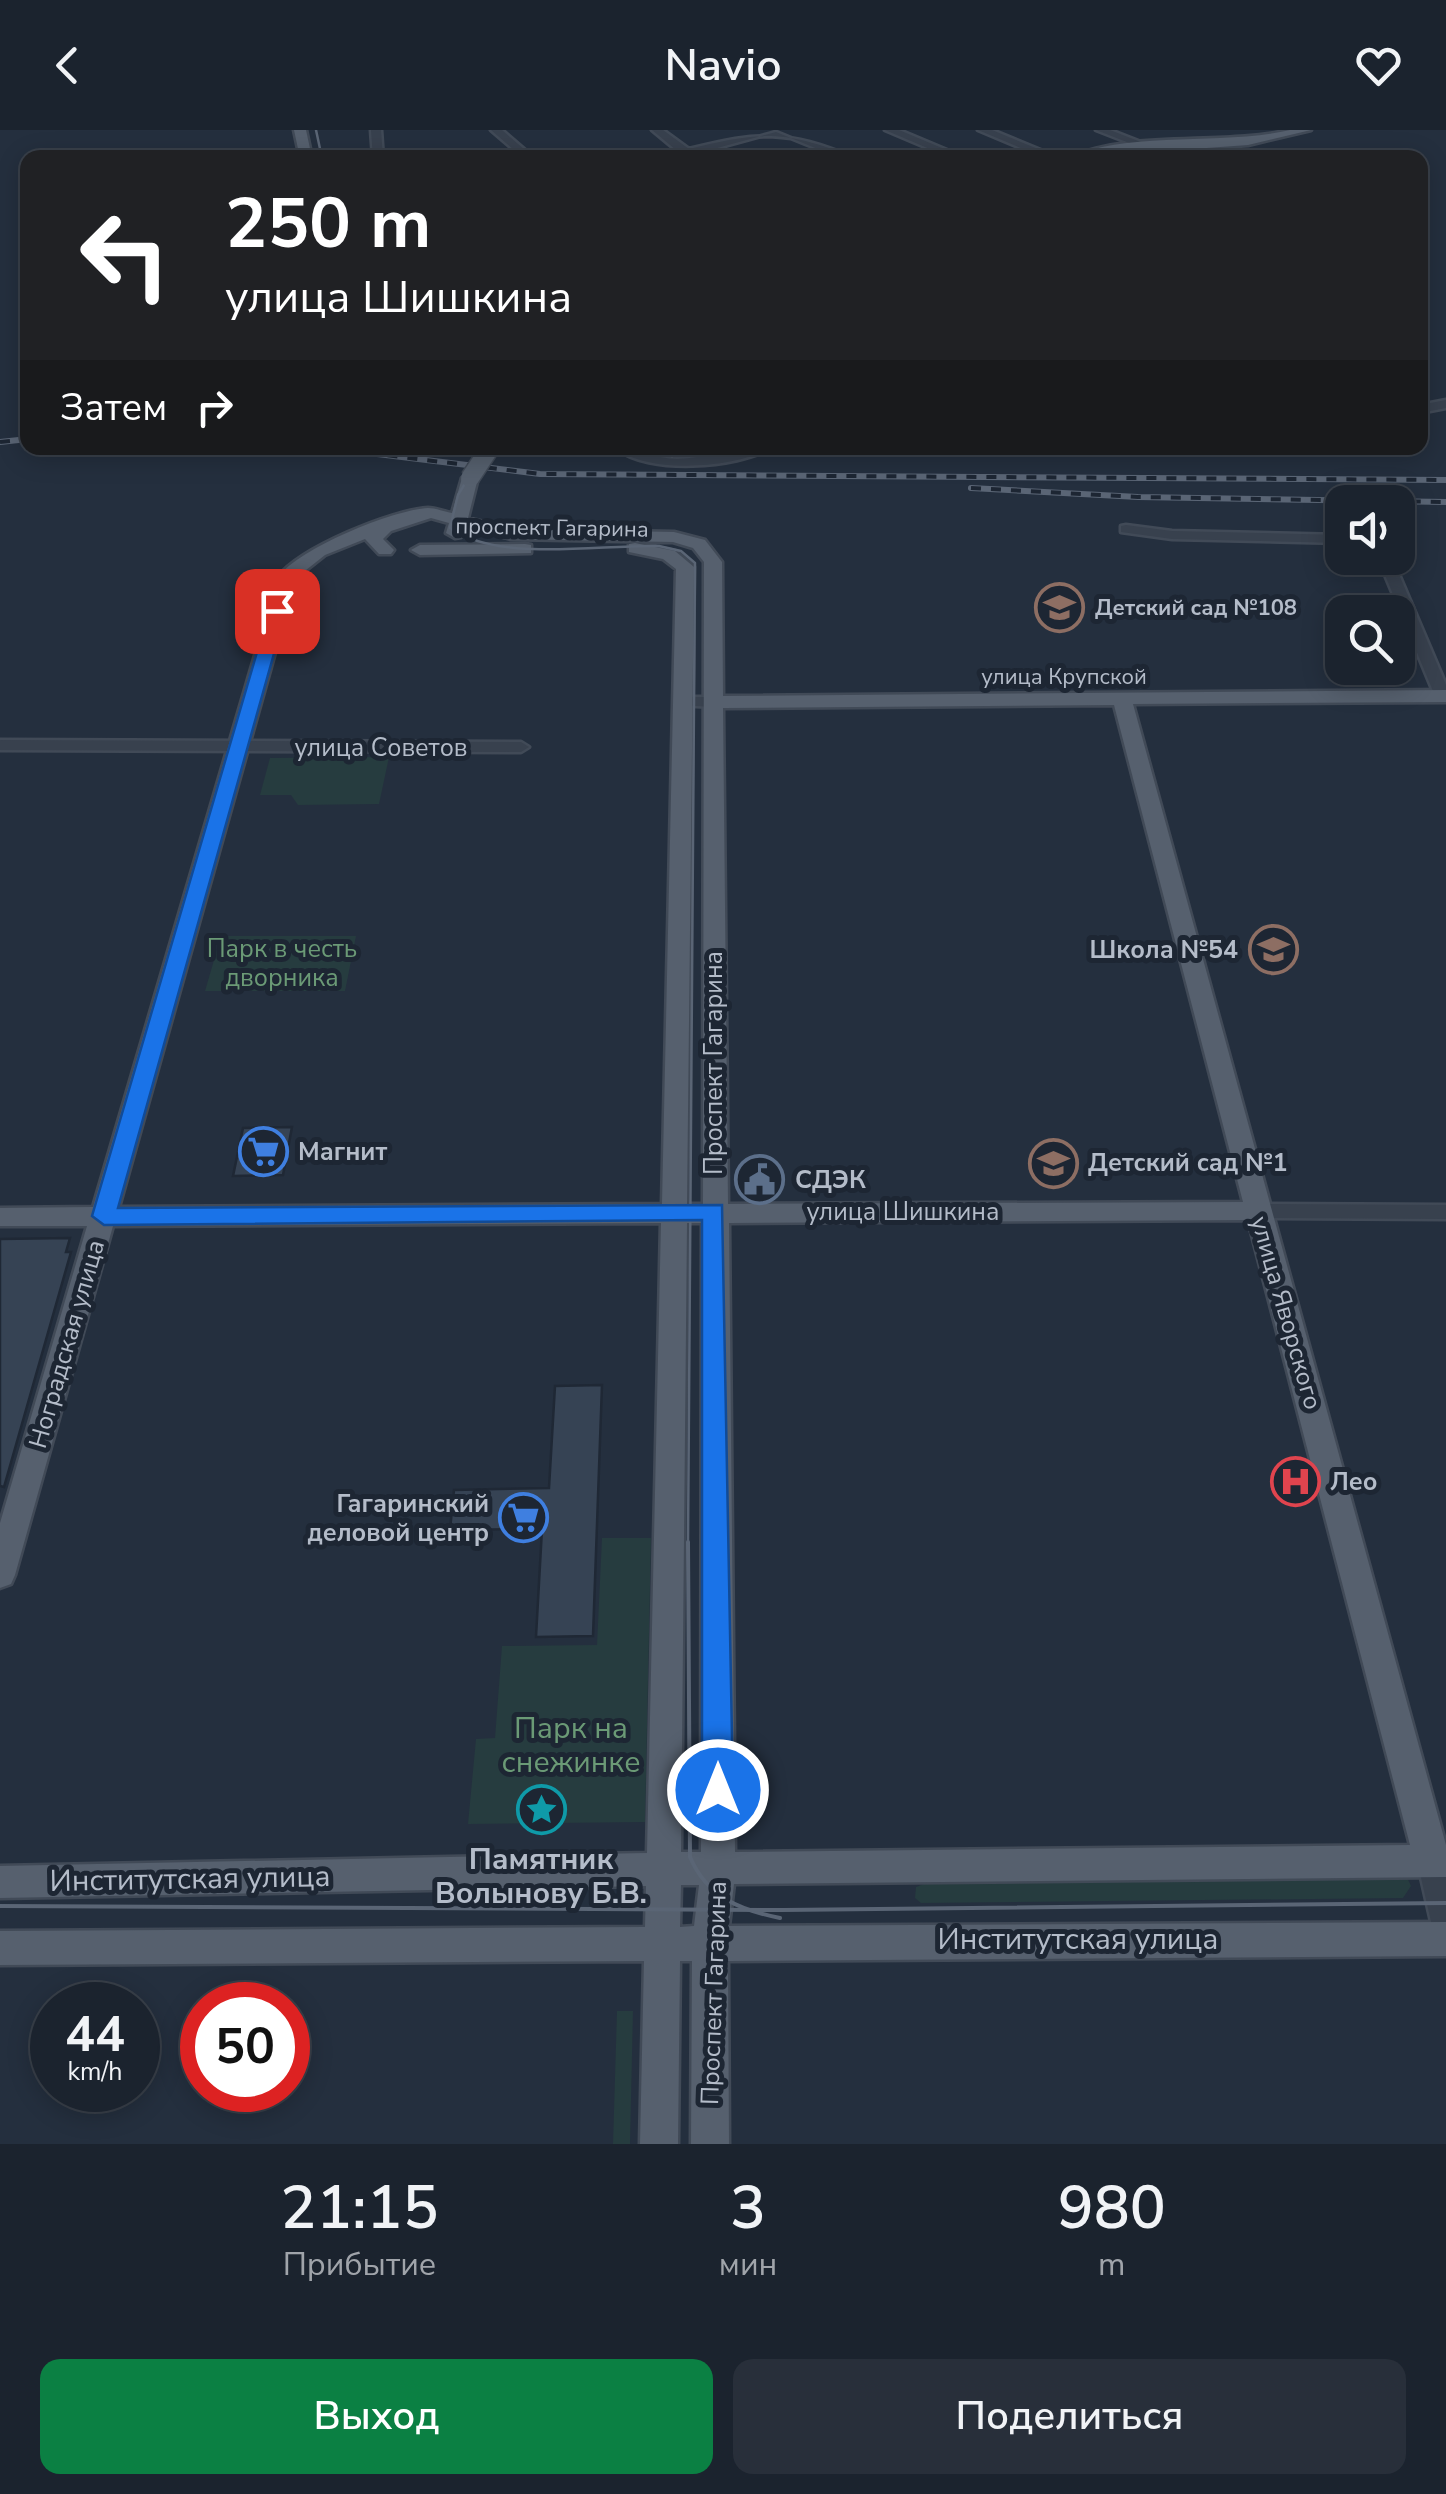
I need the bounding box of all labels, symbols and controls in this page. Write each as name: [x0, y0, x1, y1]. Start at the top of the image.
text: Navio: [664, 35, 782, 96]
icon: back: [40, 38, 95, 93]
icon: heart: [1351, 38, 1406, 93]
text: 250 m: [225, 176, 431, 272]
icon: left: [60, 190, 190, 320]
text: улица Шишкина: [225, 267, 572, 328]
icon: right: [187, 380, 242, 435]
text: Затем: [60, 382, 167, 433]
map controls: [1325, 485, 1415, 685]
button: sound: [1325, 485, 1415, 575]
street label: проспект Гагарина: [455, 511, 649, 545]
pin: [235, 569, 320, 654]
school or university icon: Детский сад №108: [1034, 582, 1086, 634]
icon: arrive: [250, 584, 305, 639]
place label: Детский сад №108: [1095, 593, 1297, 623]
button: search: [1325, 595, 1415, 685]
street label: улица Крупской: [981, 662, 1147, 692]
street label: улица Советов: [295, 731, 467, 765]
school or university icon: Школа №54: [1247, 924, 1299, 976]
park label: Парк в честь дворника: [207, 932, 357, 995]
place label: Школа №54: [1089, 933, 1238, 967]
street label: Проспект Гагарина: [697, 951, 731, 1175]
supermarket icon: Магнит: [237, 1126, 289, 1178]
place label: Магнит: [298, 1135, 387, 1169]
school or university icon: Детский сад №1: [1027, 1137, 1079, 1189]
place label: Детский сад №1: [1088, 1146, 1288, 1180]
public building icon: СДЭК: [734, 1154, 786, 1206]
place label: СДЭК: [795, 1163, 866, 1197]
street label: улица Шишкина: [807, 1195, 999, 1229]
street label: улица Яворского: [1242, 1212, 1330, 1414]
street label: Ноградская улица: [21, 1236, 113, 1452]
hospital icon: Лео: [1269, 1456, 1321, 1508]
place label: Лео: [1330, 1465, 1377, 1499]
place label: Гагаринский деловой центр: [307, 1487, 489, 1550]
supermarket icon: Гагаринский деловой центр: [498, 1492, 550, 1544]
park label: Парк на снежинке: [502, 1708, 640, 1783]
position arrow: [666, 1738, 770, 1842]
place icon: Памятник Волынову Б.В.: [515, 1784, 567, 1836]
place label: Памятник Волынову Б.В.: [435, 1839, 647, 1914]
street label: Институтская улица: [49, 1856, 331, 1902]
street label: Проспект Гагарина: [693, 1880, 735, 2106]
street label: Институтская улица: [938, 1919, 1219, 1960]
speed limit sign: 50: [180, 1982, 310, 2112]
text: 44: [65, 2000, 125, 2069]
text: km/h: [67, 2055, 123, 2089]
text: 21:15: [280, 2167, 439, 2249]
text: 3: [730, 2167, 766, 2249]
text: 980: [1058, 2167, 1166, 2249]
text: Прибытие: [283, 2243, 436, 2286]
text: мин: [719, 2243, 777, 2286]
text: m: [1098, 2243, 1125, 2286]
button: Выход: [40, 2359, 713, 2474]
button: Поделиться: [733, 2359, 1406, 2474]

